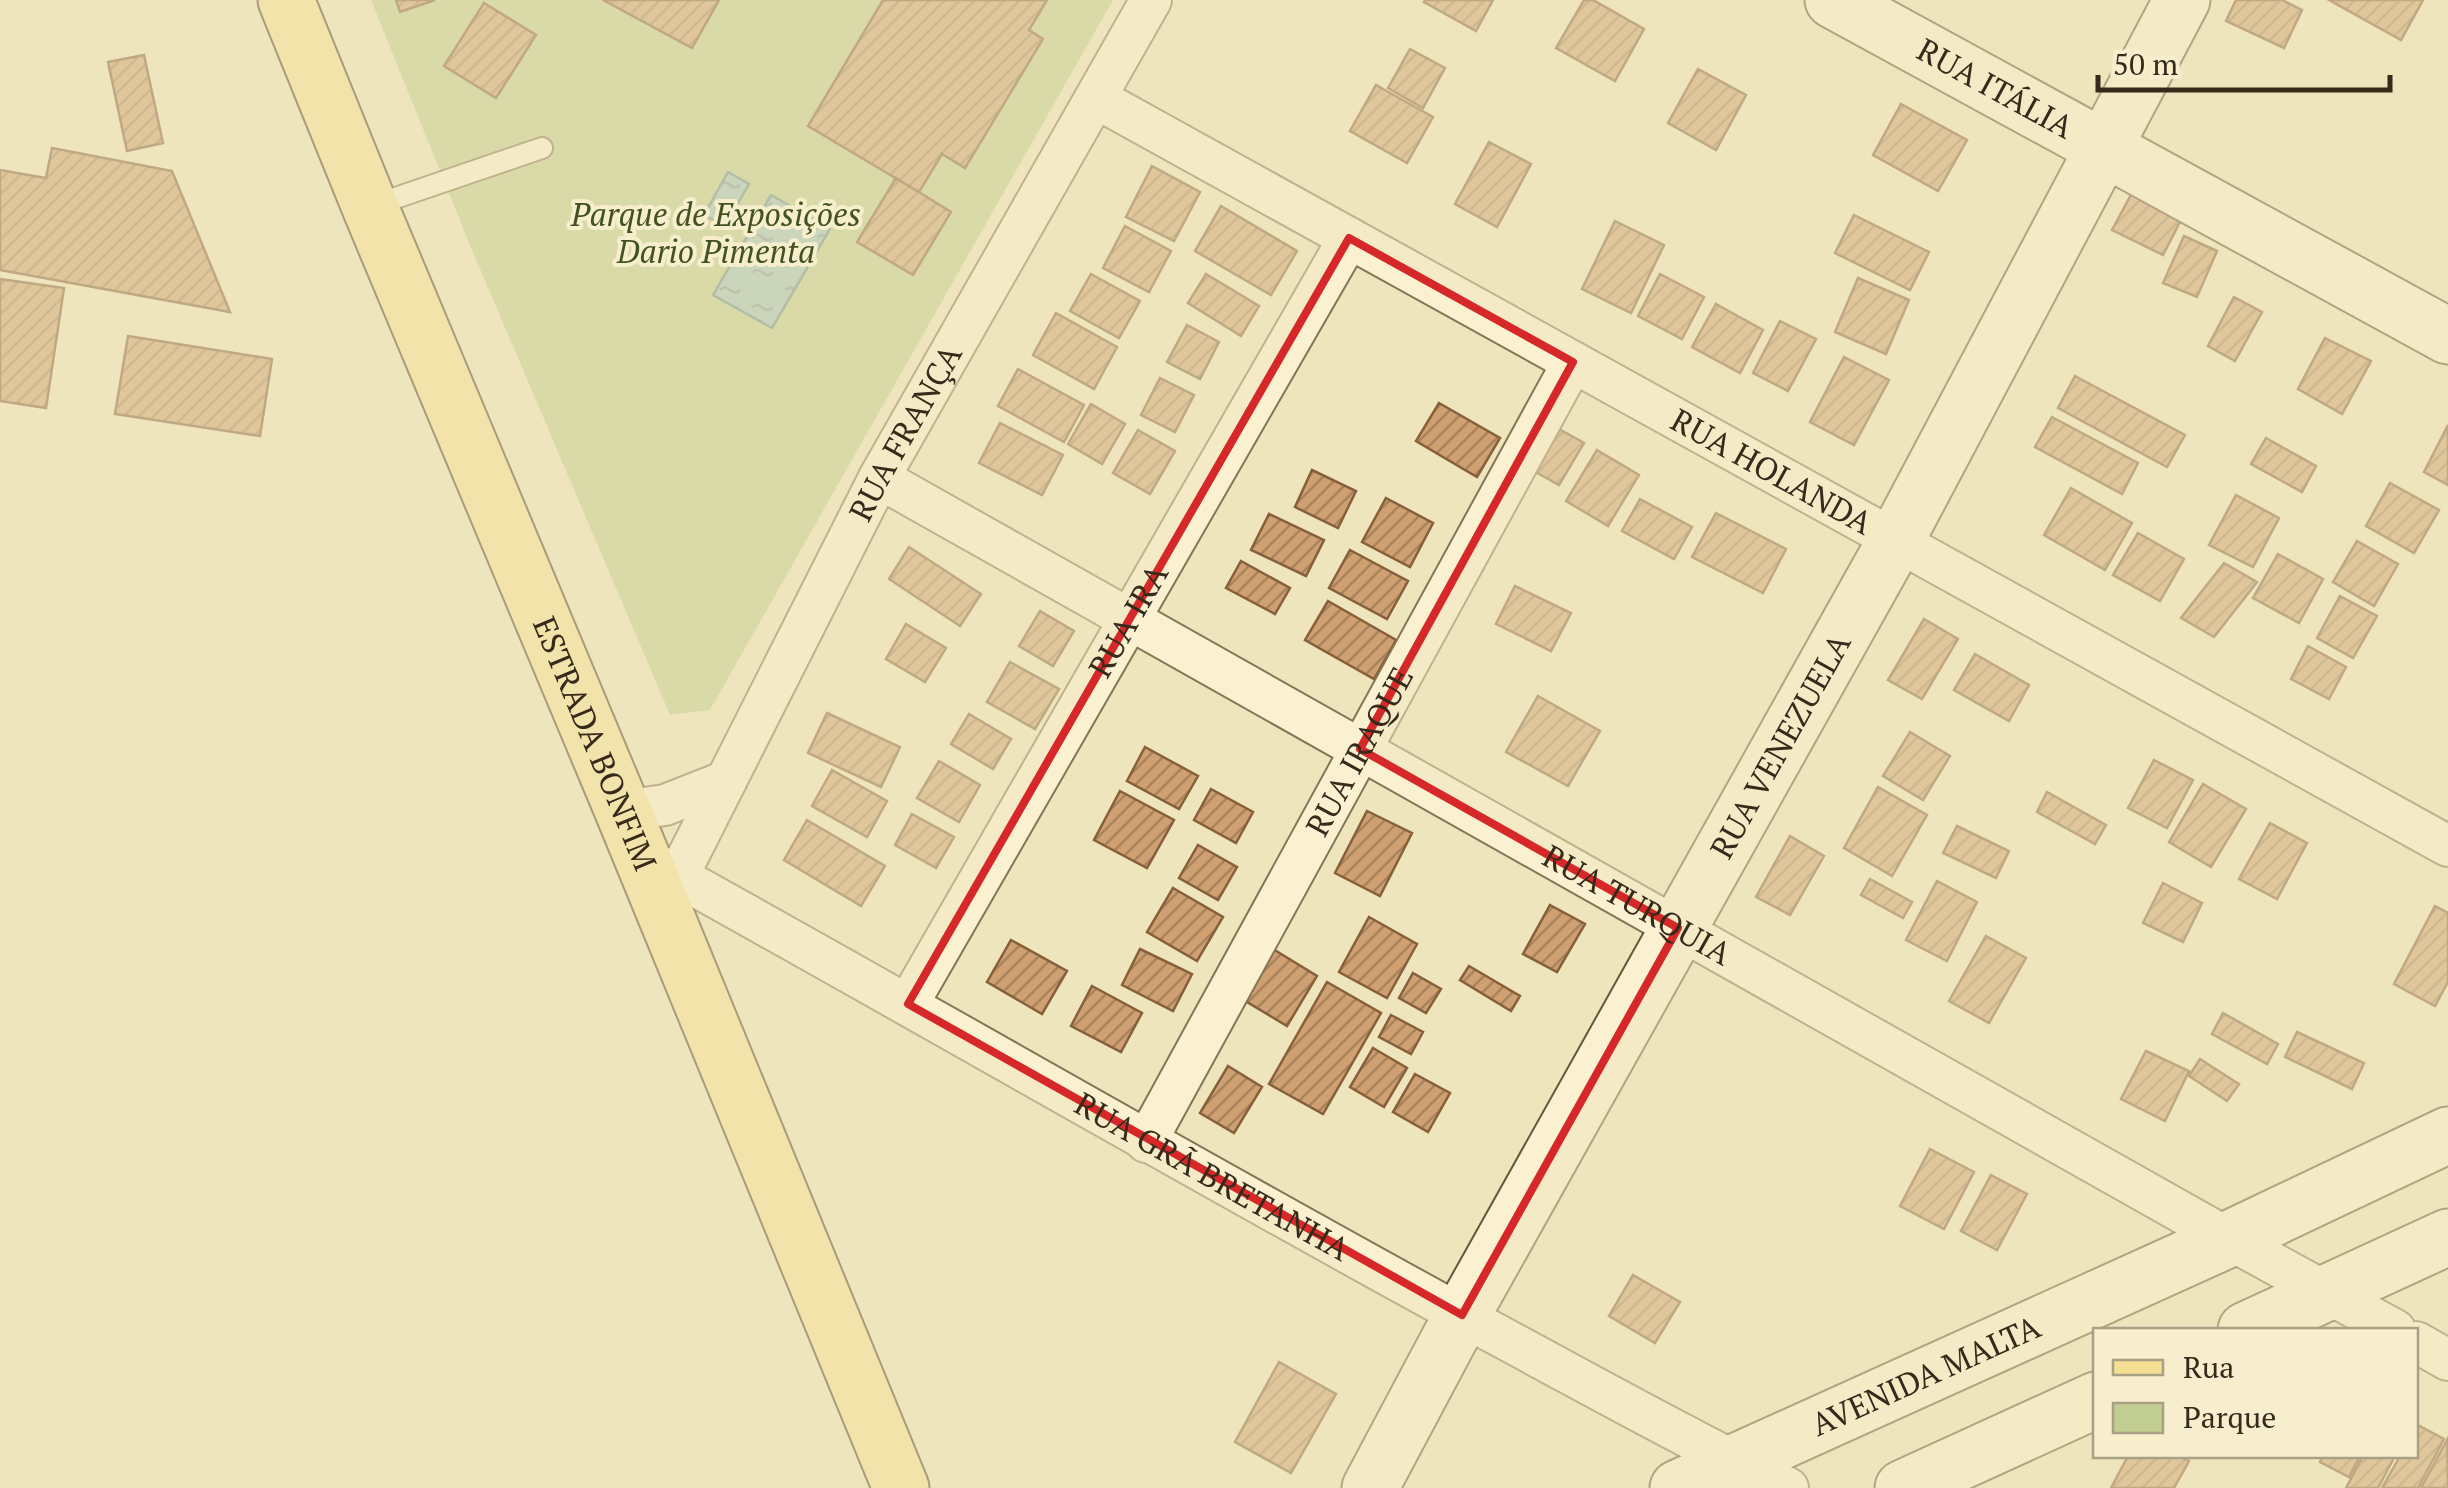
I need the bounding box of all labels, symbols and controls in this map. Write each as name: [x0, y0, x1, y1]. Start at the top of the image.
street label: RUA ITÁLIA: [1910, 28, 2081, 148]
scale bar: [2098, 30, 2390, 92]
text: 50 m: [2113, 44, 2178, 84]
park label: Parque de Exposições Dario Pimenta: [570, 193, 861, 272]
street label: RUA FRANÇA: [839, 337, 971, 528]
street label: RUA HOLANDA: [1664, 398, 1880, 543]
street label: RUA IRA: [1078, 556, 1177, 685]
street label: ESTRADA BONFIM: [524, 610, 667, 876]
street label: RUA VENEZUELA: [1700, 625, 1860, 866]
street label: RUA IRAQUE: [1296, 659, 1422, 843]
street label: RUA TURQUIA: [1536, 834, 1739, 974]
street label: RUA GRÃ BRETANHA: [1068, 1082, 1357, 1270]
street label: AVENIDA MALTA: [1804, 1305, 2047, 1445]
legend: [2093, 1328, 2418, 1458]
text: Rua: [2183, 1347, 2234, 1387]
text: Parque: [2183, 1397, 2276, 1437]

